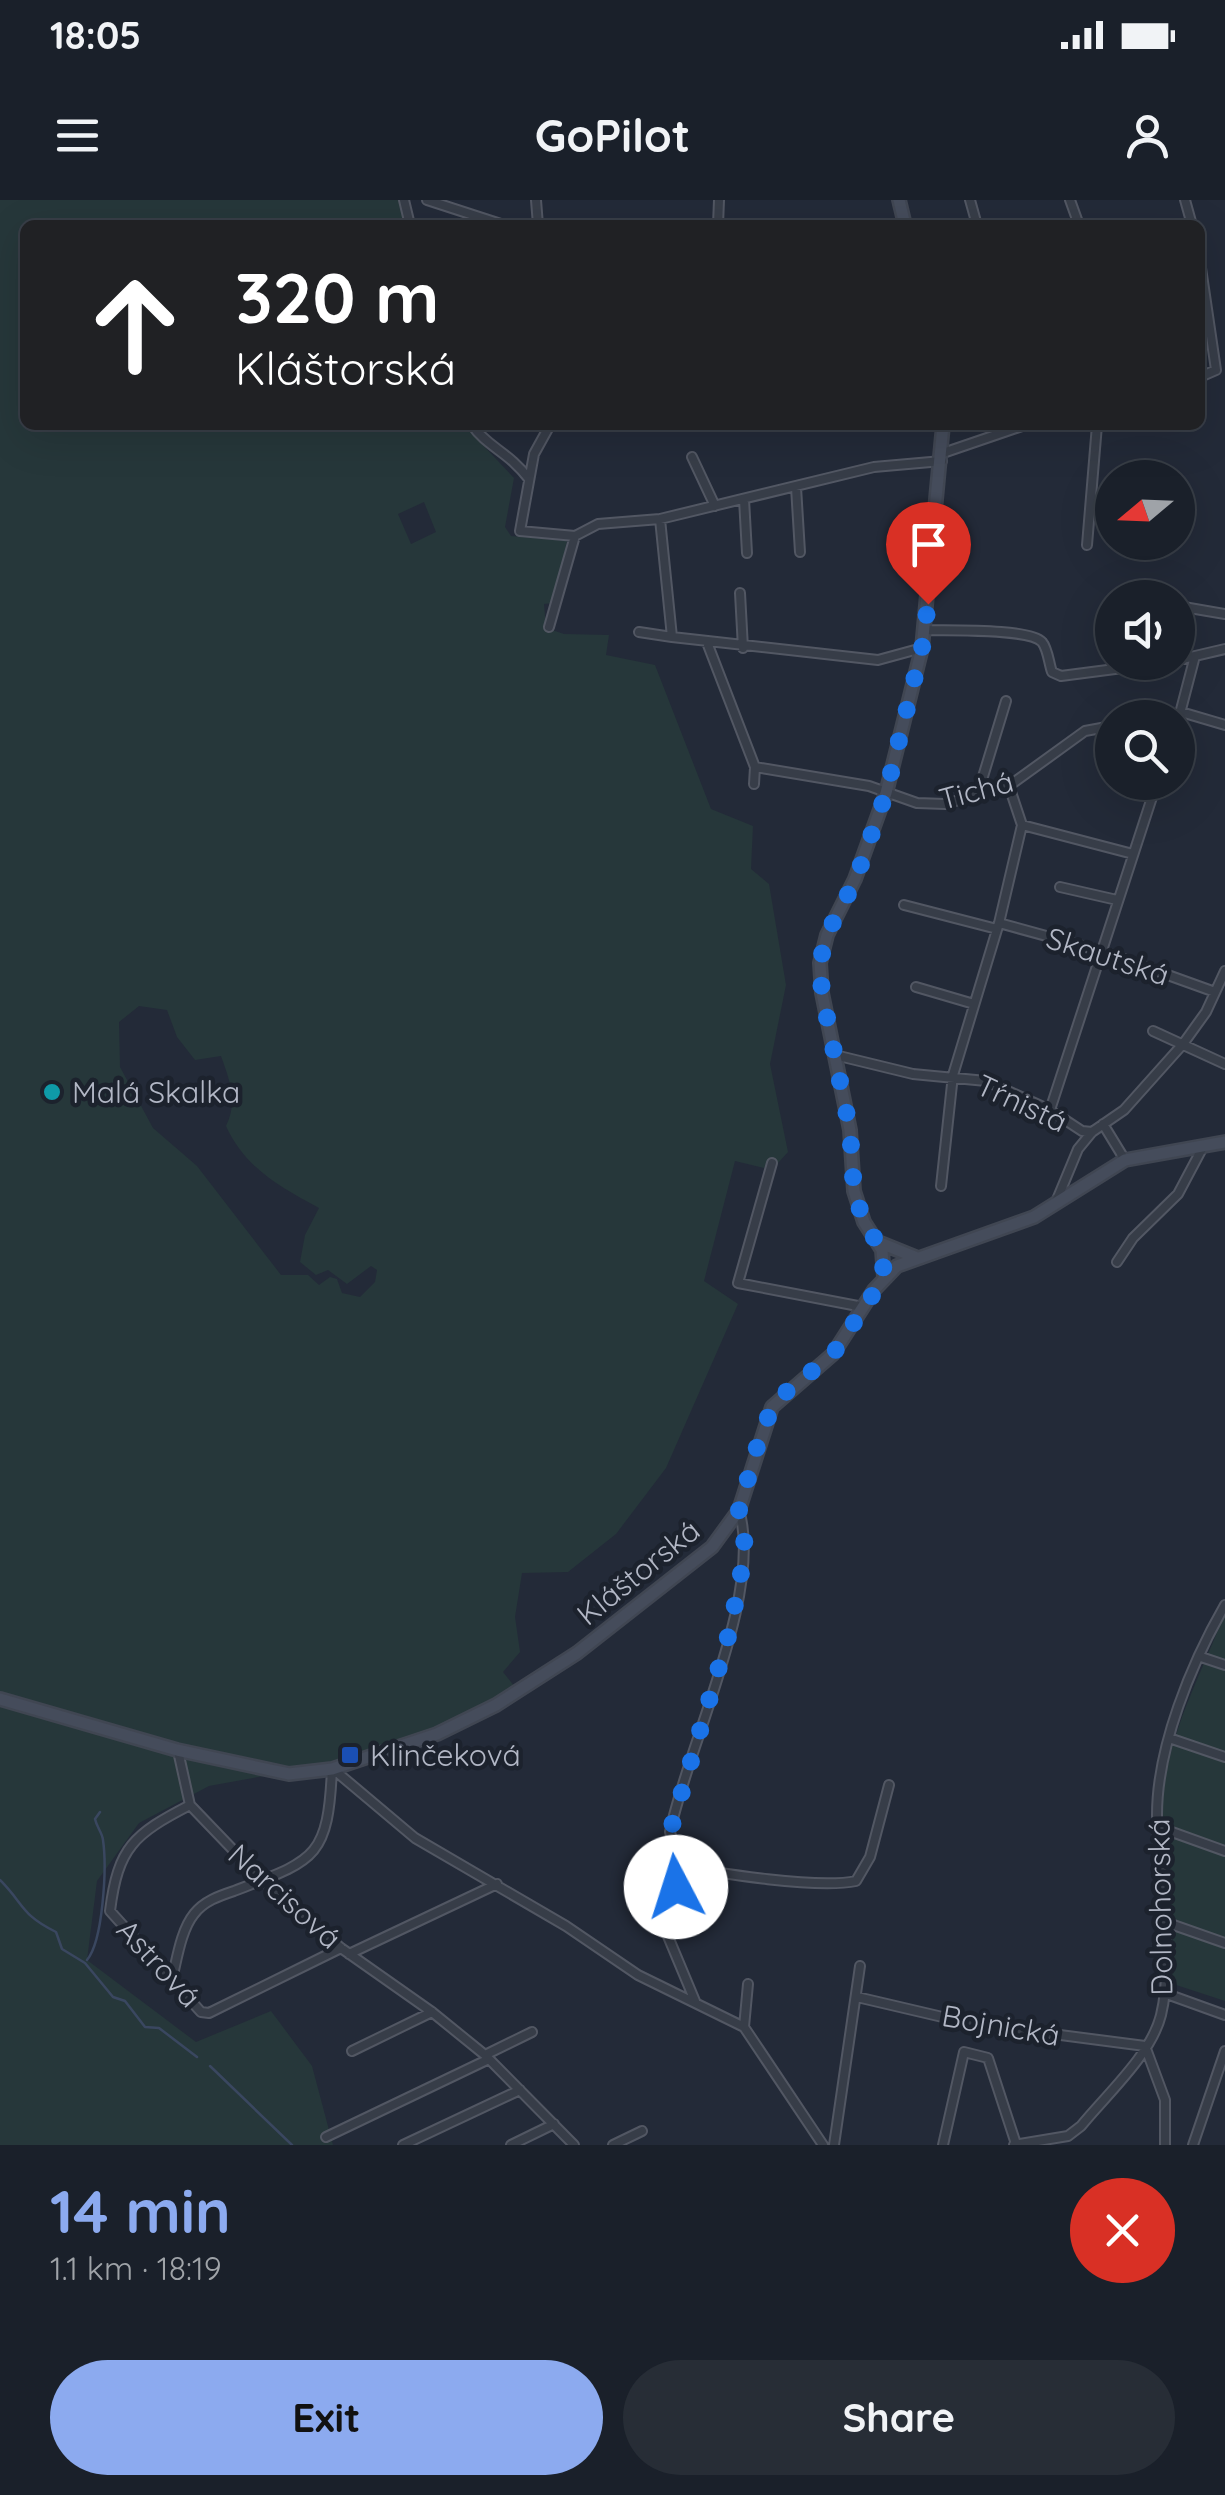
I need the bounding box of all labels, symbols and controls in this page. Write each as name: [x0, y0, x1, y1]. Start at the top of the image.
text: 18:05: [50, 11, 141, 59]
text: GoPilot: [535, 107, 690, 163]
icon: menu: [50, 108, 105, 163]
icon: person: [1120, 108, 1175, 163]
text: 320 m: [235, 253, 440, 341]
icon: ahead: [70, 260, 200, 390]
text: Kláštorská: [235, 340, 456, 396]
north arrow: [1095, 460, 1195, 560]
map controls: [1095, 460, 1195, 800]
pin: [886, 502, 971, 605]
icon: arrive: [901, 517, 956, 572]
button: sound: [1095, 580, 1195, 680]
button: search: [1095, 700, 1195, 800]
street label: Tichá: [935, 762, 1017, 818]
street label: Skautská: [1042, 918, 1174, 994]
street label: Tŕnistá: [971, 1066, 1073, 1140]
place label: Malá Skalka: [72, 1073, 240, 1111]
marker: Malá Skalka: [41, 1081, 63, 1103]
street label: Kláštorská: [569, 1511, 707, 1633]
place label: Klinčeková: [370, 1736, 521, 1774]
marker: Klinčeková: [339, 1744, 361, 1766]
street label: Dolnohorská: [1139, 1818, 1181, 1996]
street label: Narcisová: [221, 1835, 349, 1957]
position arrow: [624, 1835, 728, 1939]
street label: Astrová: [109, 1911, 209, 2015]
street label: Bojnická: [939, 1996, 1063, 2054]
text: 14 min: [50, 2173, 231, 2248]
button: close: [1070, 2178, 1175, 2283]
text: 1.1 km · 18:19: [50, 2248, 222, 2288]
button: Exit: [50, 2360, 603, 2475]
button: Share: [623, 2360, 1175, 2475]

